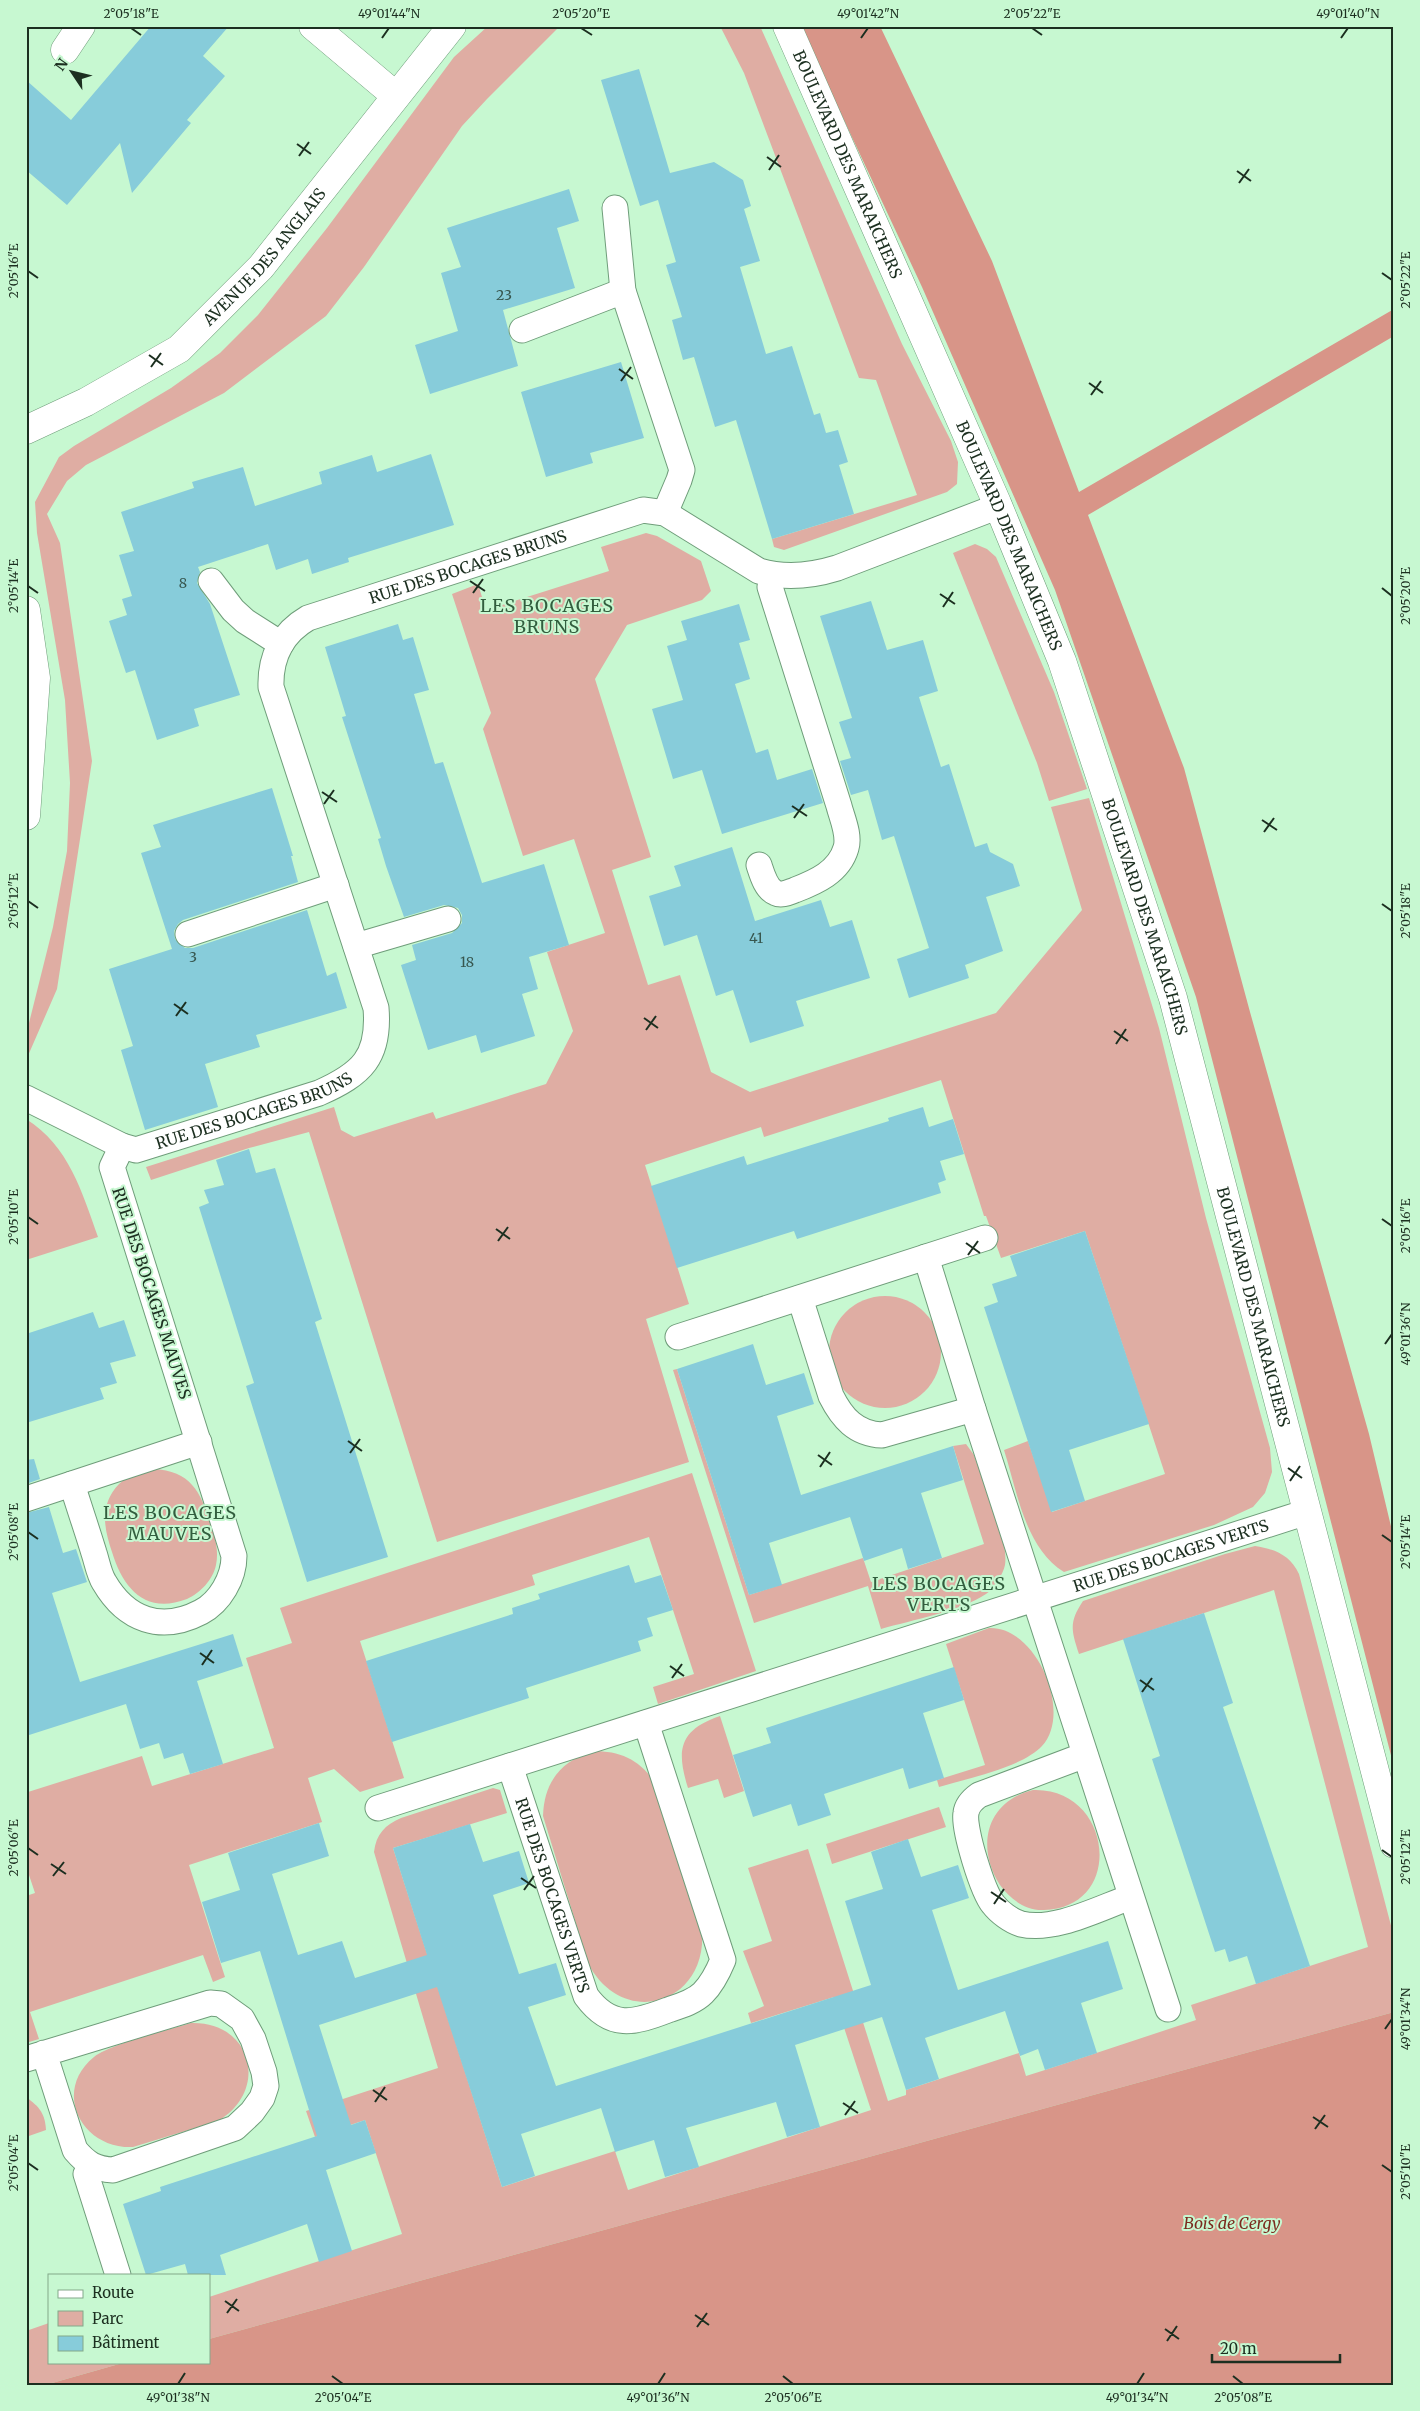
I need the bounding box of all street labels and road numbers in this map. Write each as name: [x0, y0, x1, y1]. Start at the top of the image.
street label: BOULEVARD DES MARAICHERS: [789, 47, 907, 281]
street label: AVENUE DES ANGLAIS: [198, 184, 330, 330]
street label: BOULEVARD DES MARAICHERS: [952, 418, 1067, 653]
street label: RUE DES BOCAGES BRUNS: [366, 525, 569, 608]
street label: BOULEVARD DES MARAICHERS: [1098, 796, 1192, 1037]
street label: RUE DES BOCAGES BRUNS: [153, 1068, 356, 1153]
street label: RUE DES BOCAGES MAUVES: [108, 1185, 196, 1401]
street label: BOULEVARD DES MARAICHERS: [1213, 1185, 1295, 1429]
street label: RUE DES BOCAGES VERTS: [1070, 1515, 1271, 1596]
street label: RUE DES BOCAGES VERTS: [511, 1795, 594, 1995]

